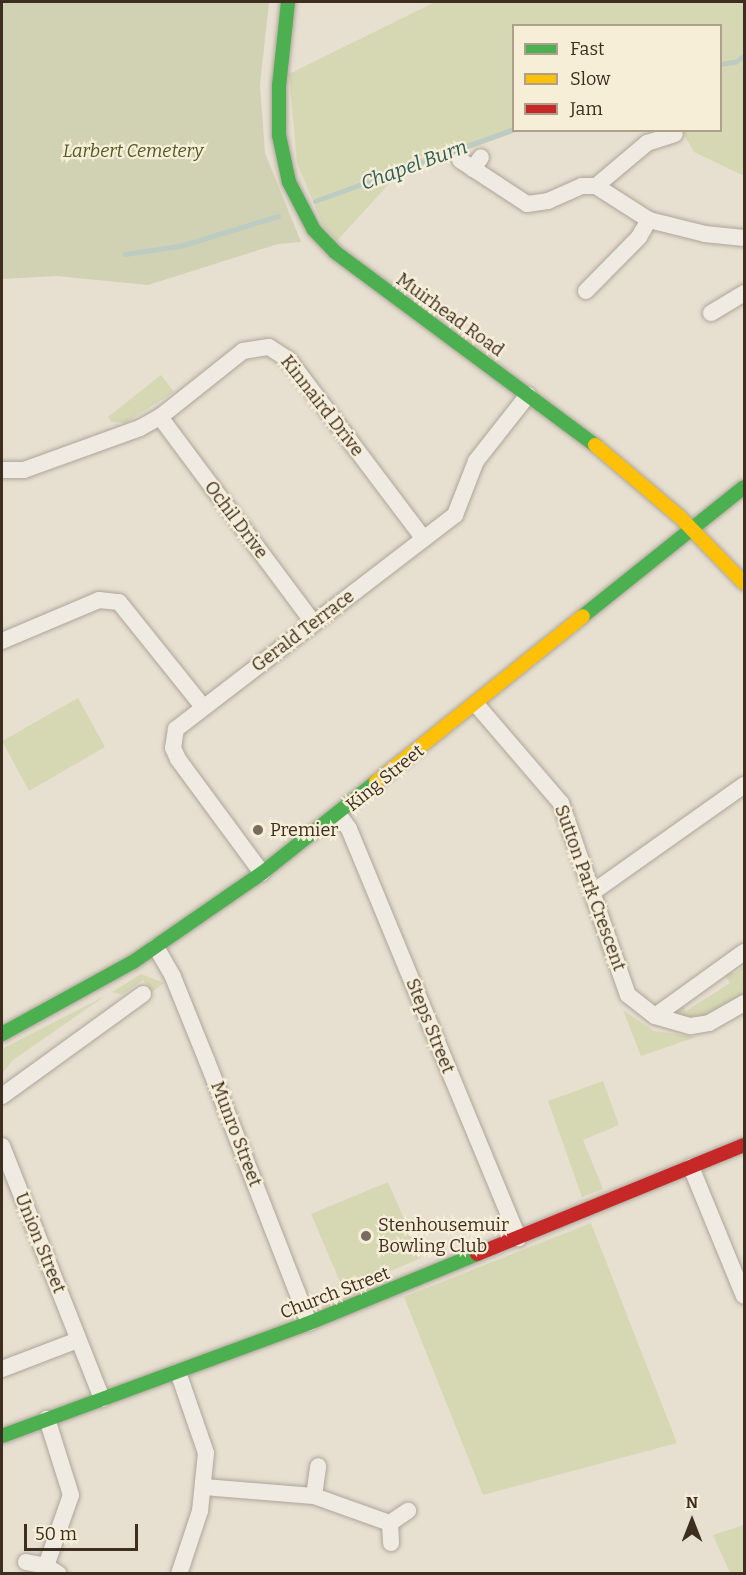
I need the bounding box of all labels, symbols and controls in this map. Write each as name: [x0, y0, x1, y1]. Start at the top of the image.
legend: [512, 24, 722, 132]
text: Fast: [570, 38, 605, 60]
text: Slow: [570, 68, 610, 90]
text: Jam: [570, 98, 603, 120]
water label: Chapel Burn: [358, 135, 470, 195]
park label: Larbert Cemetery: [63, 140, 203, 162]
street label: Muirhead Road: [392, 269, 508, 361]
street label: Kinnaird Drive: [276, 351, 368, 461]
street label: Ochil Drive: [200, 477, 272, 563]
street label: Gerald Terrace: [247, 585, 359, 677]
street label: King Street: [342, 740, 428, 816]
street label: Sutton Park Crescent: [550, 802, 630, 974]
place label: Premier: [270, 819, 338, 841]
marker: Premier: [251, 823, 265, 837]
street label: Steps Street: [401, 975, 459, 1077]
street label: Munro Street: [206, 1078, 266, 1190]
street label: Union Street: [10, 1190, 70, 1296]
place label: Stenhousemuir Bowling Club: [378, 1215, 509, 1258]
marker: Stenhousemuir Bowling Club: [359, 1229, 373, 1243]
street label: Church Street: [277, 1262, 393, 1324]
north arrow: [662, 1491, 722, 1551]
text: N: [686, 1493, 698, 1512]
scale bar: [27, 1512, 141, 1550]
text: 50 m: [35, 1523, 77, 1545]

